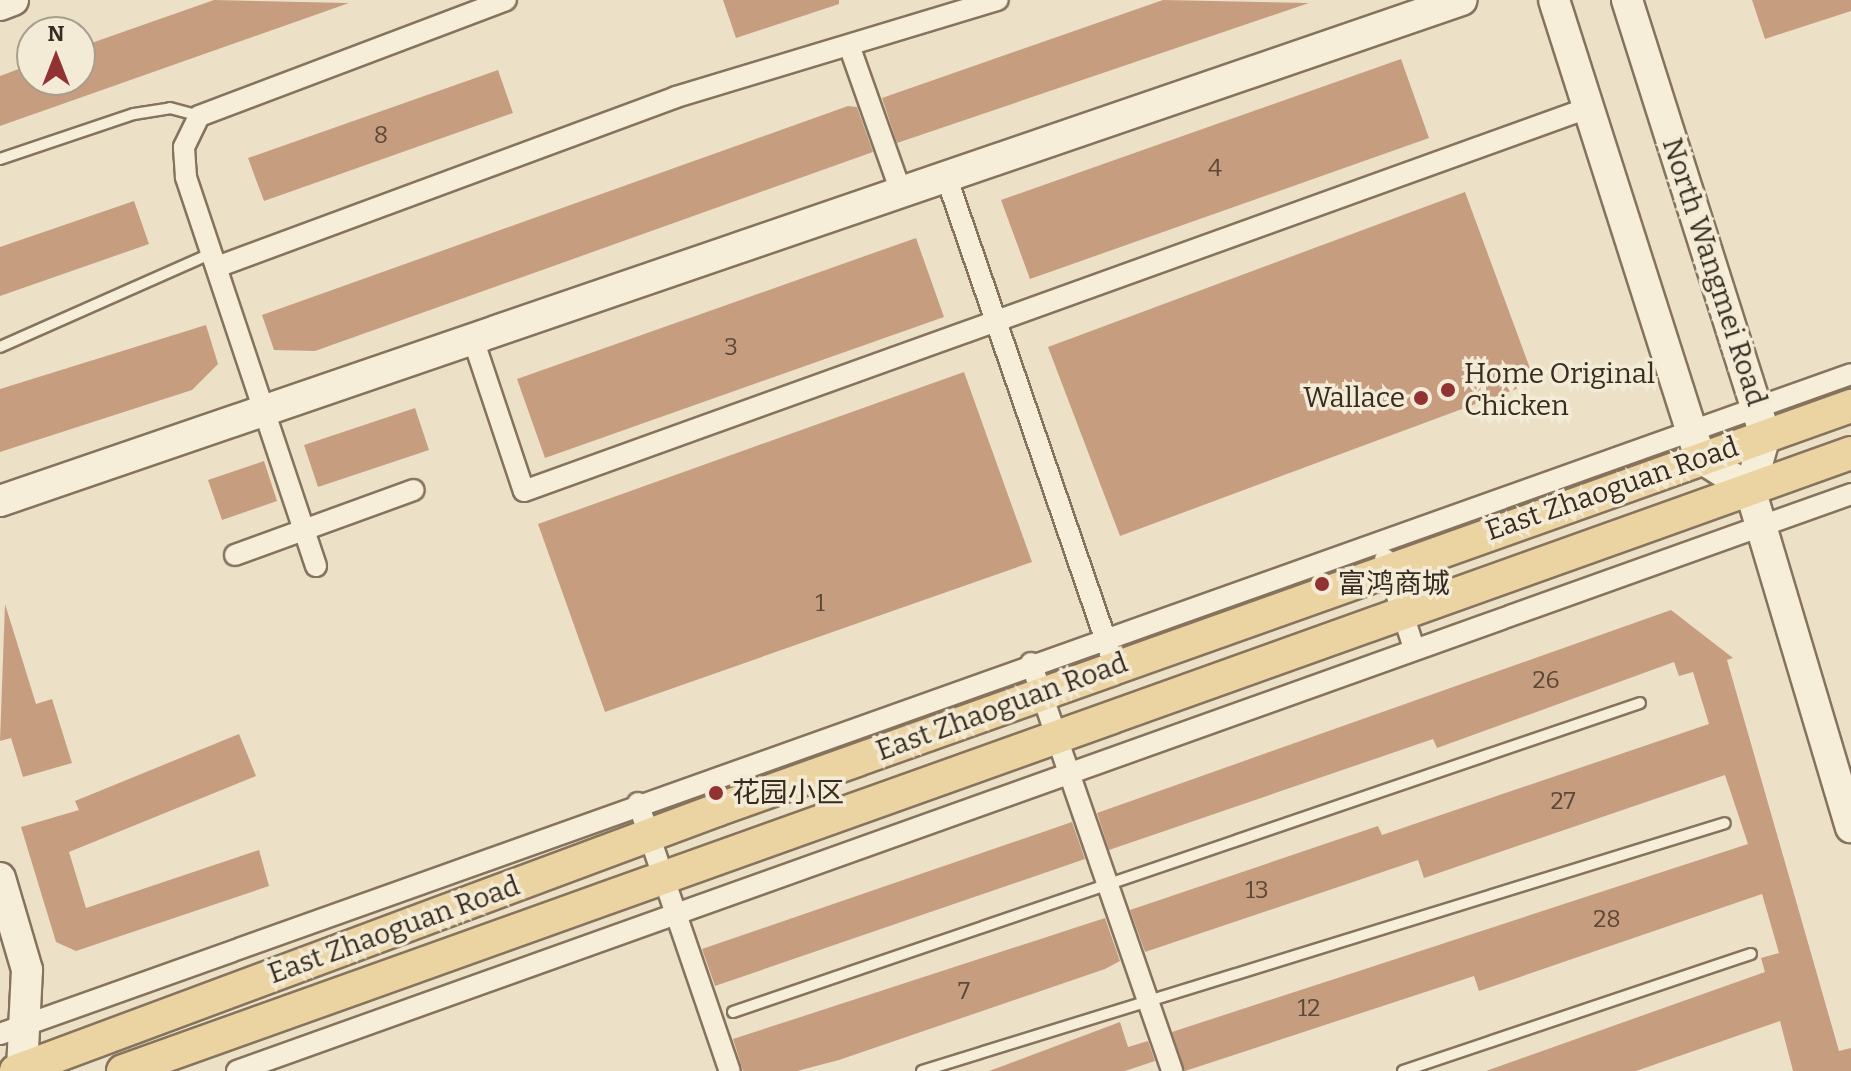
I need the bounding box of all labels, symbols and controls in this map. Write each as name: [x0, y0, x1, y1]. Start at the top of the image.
north arrow: [16, 16, 96, 96]
text: N: [48, 20, 64, 47]
house number: 8: [374, 122, 388, 150]
street label: North Wangmei Road: [1655, 134, 1773, 410]
house number: 4: [1208, 155, 1222, 183]
house number: 3: [724, 334, 738, 362]
place label: Home Original Chicken: [1464, 357, 1655, 423]
place label: Wallace: [1303, 381, 1405, 415]
marker: Home Original Chicken: [1439, 381, 1457, 399]
marker: Wallace: [1412, 389, 1430, 407]
street label: East Zhaoguan Road: [1481, 430, 1743, 548]
place label: 富鸿商城: [1338, 567, 1450, 601]
marker: 富鸿商城: [1313, 575, 1331, 593]
house number: 1: [815, 590, 825, 618]
street label: East Zhaoguan Road: [872, 646, 1132, 768]
house number: 26: [1532, 667, 1560, 695]
place label: 花园小区: [732, 776, 844, 810]
marker: 花园小区: [707, 784, 725, 802]
house number: 27: [1551, 788, 1575, 816]
street label: East Zhaoguan Road: [264, 869, 524, 991]
house number: 13: [1245, 877, 1269, 905]
house number: 28: [1593, 906, 1621, 934]
house number: 7: [958, 978, 970, 1006]
house number: 12: [1298, 995, 1320, 1023]

